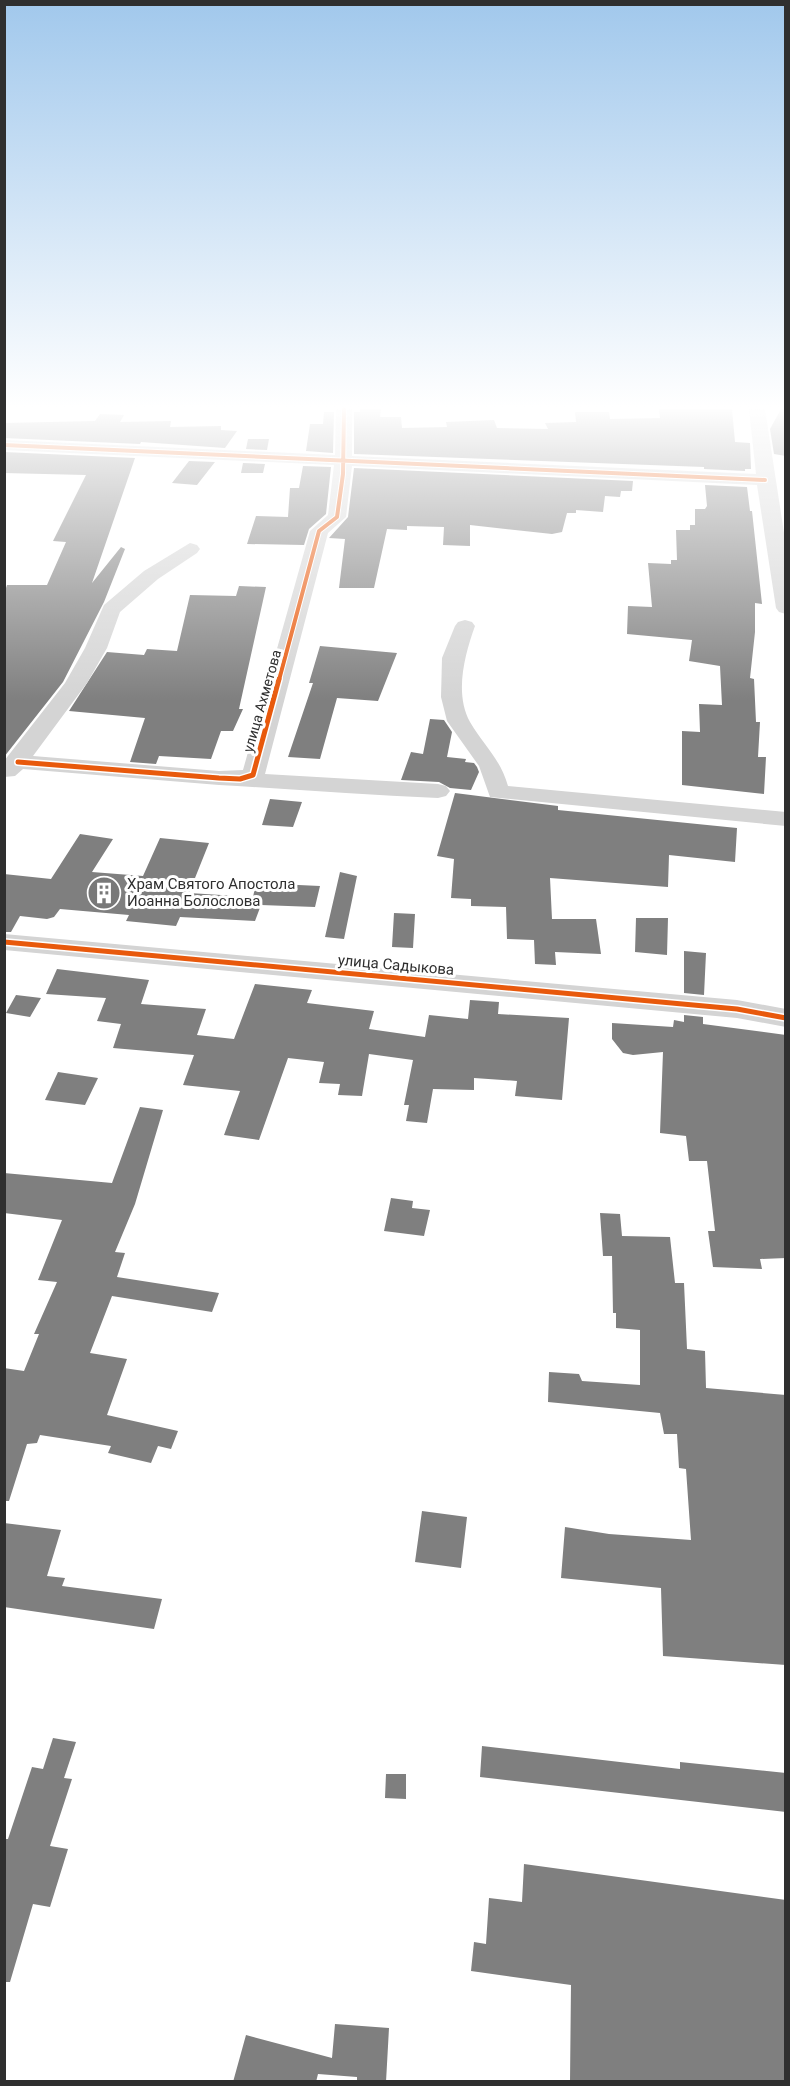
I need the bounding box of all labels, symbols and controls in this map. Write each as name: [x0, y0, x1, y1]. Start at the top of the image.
street label: улица Ахметова: [240, 648, 284, 754]
building icon: Храм Святого Апостола Иоанна Болослова: [86, 875, 122, 911]
place label: Храм Святого Апостола Иоанна Болослова: [127, 875, 295, 910]
street label: улица Садыкова: [337, 951, 455, 979]

